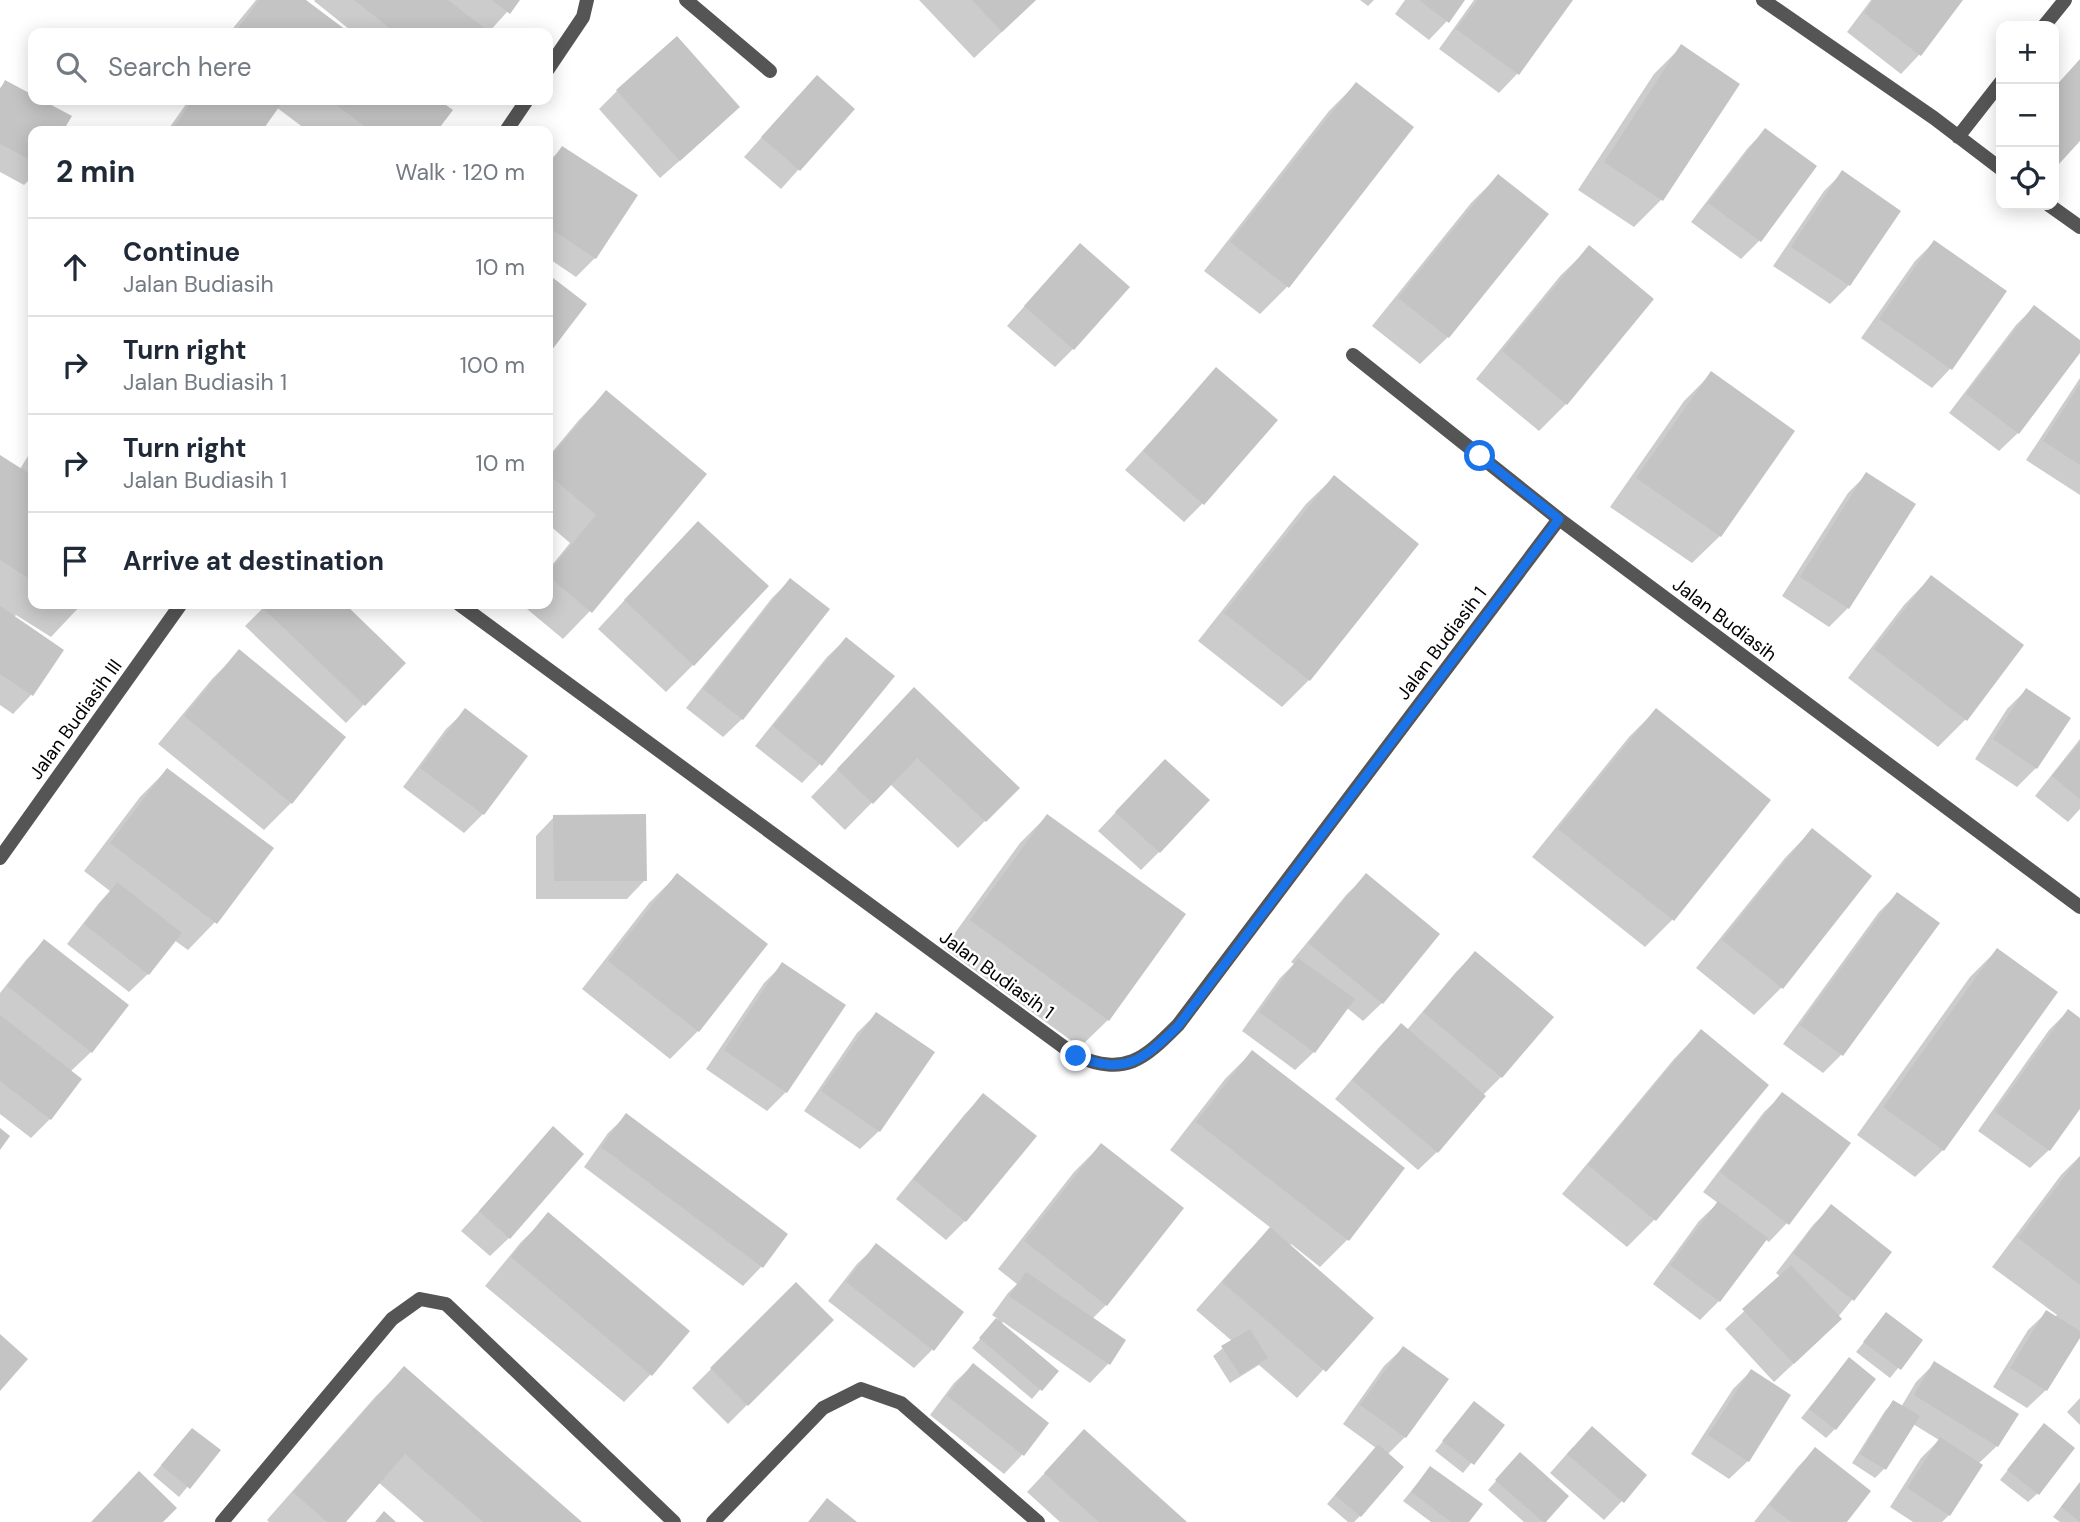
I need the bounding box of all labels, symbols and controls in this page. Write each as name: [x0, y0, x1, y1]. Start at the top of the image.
map controls: [1996, 21, 2059, 210]
button: +: [1996, 21, 2059, 84]
search box: [28, 28, 553, 105]
icon: search: [52, 48, 90, 86]
text: Search here: [108, 50, 251, 84]
button: −: [1996, 84, 2059, 147]
button: locate: [1996, 147, 2059, 210]
text: 2 min: [56, 152, 135, 191]
text: Walk · 120 m: [395, 157, 525, 187]
text: Continue: [123, 235, 240, 269]
icon: ahead: [56, 248, 94, 286]
text: 10 m: [475, 252, 525, 282]
text: Jalan Budiasih: [123, 269, 274, 299]
text: Turn right: [123, 333, 247, 367]
icon: right: [56, 346, 94, 384]
text: 100 m: [460, 350, 525, 380]
text: Jalan Budiasih 1: [123, 367, 287, 397]
text: Turn right: [123, 431, 247, 465]
route start: [1464, 440, 1495, 471]
icon: right: [56, 444, 94, 482]
text: 10 m: [475, 448, 525, 478]
text: Jalan Budiasih 1: [123, 465, 287, 495]
icon: arrive: [56, 542, 94, 580]
text: Arrive at destination: [123, 544, 384, 578]
street label: Jalan Budiasih: [1667, 572, 1782, 667]
street label: Jalan Budiasih 1: [1391, 582, 1492, 705]
street label: Jalan Budiasih III: [23, 654, 128, 784]
street label: Jalan Budiasih 1: [935, 924, 1059, 1024]
route end: [1060, 1040, 1091, 1071]

